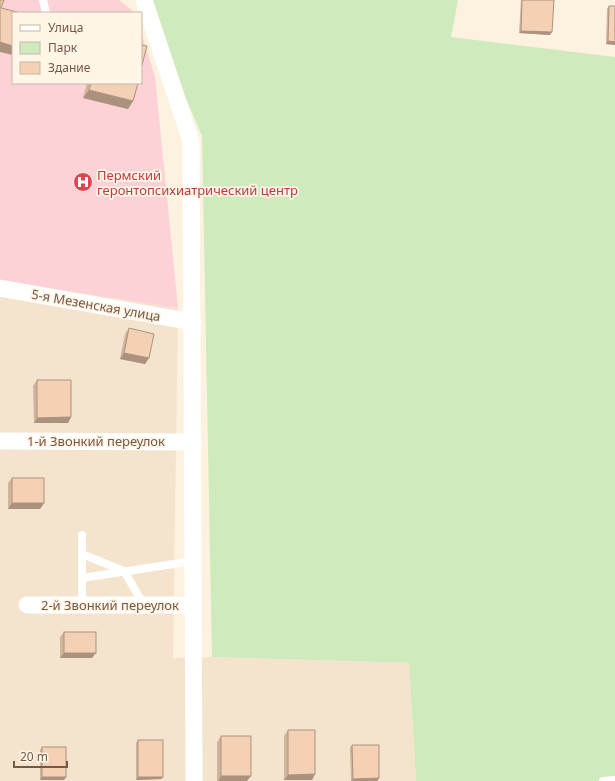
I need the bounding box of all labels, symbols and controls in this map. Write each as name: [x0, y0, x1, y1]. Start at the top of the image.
legend: [12, 12, 142, 84]
text: Улица: [48, 19, 83, 36]
text: Парк: [48, 39, 78, 56]
text: Здание: [48, 59, 91, 76]
place label: Пермский геронтопсихиатрический центр: [97, 166, 298, 199]
hospital icon: Пермский геронтопсихиатрический центр: [72, 171, 94, 193]
street label: 5-я Мезенская улица: [30, 285, 162, 325]
street label: 1-й Звонкий переулок: [27, 432, 165, 450]
street label: 2-й Звонкий переулок: [41, 596, 179, 614]
scale bar: [14, 743, 67, 769]
text: 20 m: [20, 748, 48, 765]

